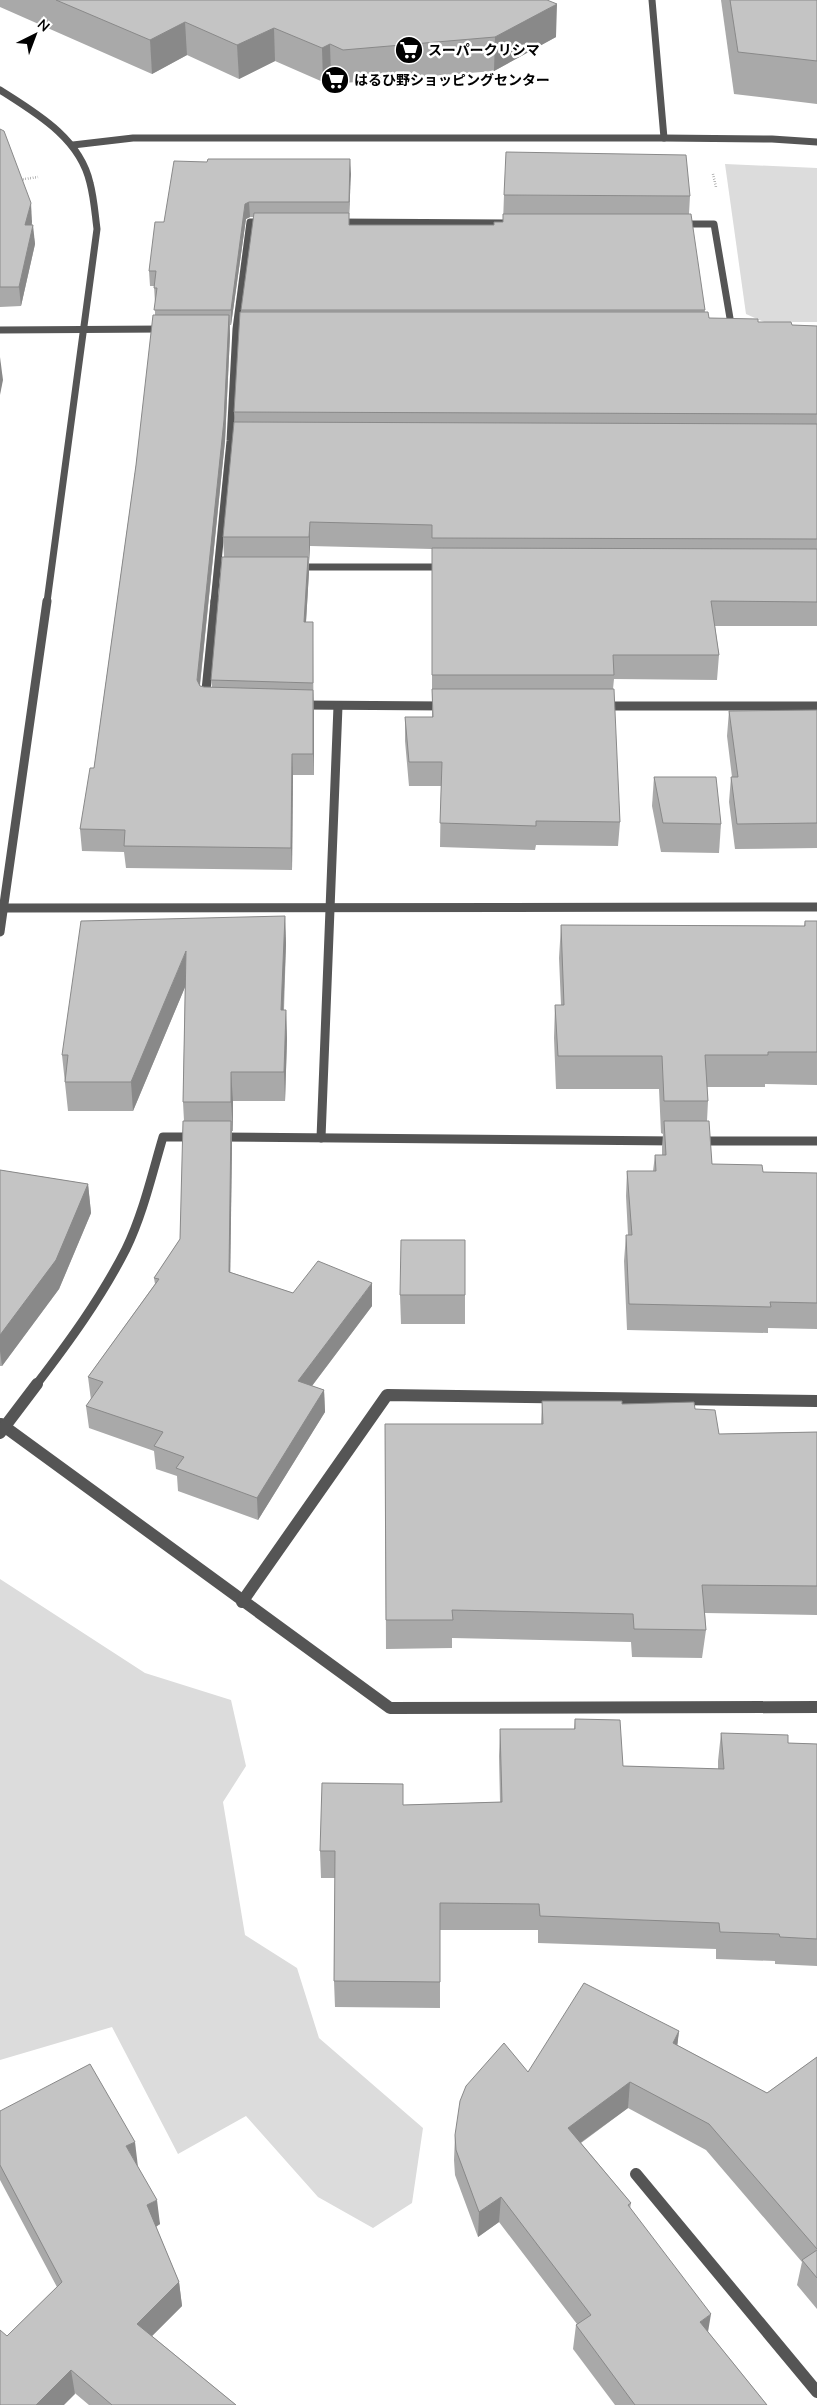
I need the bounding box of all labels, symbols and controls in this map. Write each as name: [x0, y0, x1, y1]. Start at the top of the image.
north arrow: [10, 10, 60, 60]
text: N: [33, 15, 54, 36]
supermarket icon: スーパークリシマ: [394, 35, 424, 65]
place label: スーパークリシマ: [428, 41, 540, 60]
supermarket icon: はるひ野ショッピングセンター: [320, 65, 350, 95]
place label: はるひ野ショッピングセンター: [354, 71, 550, 90]

